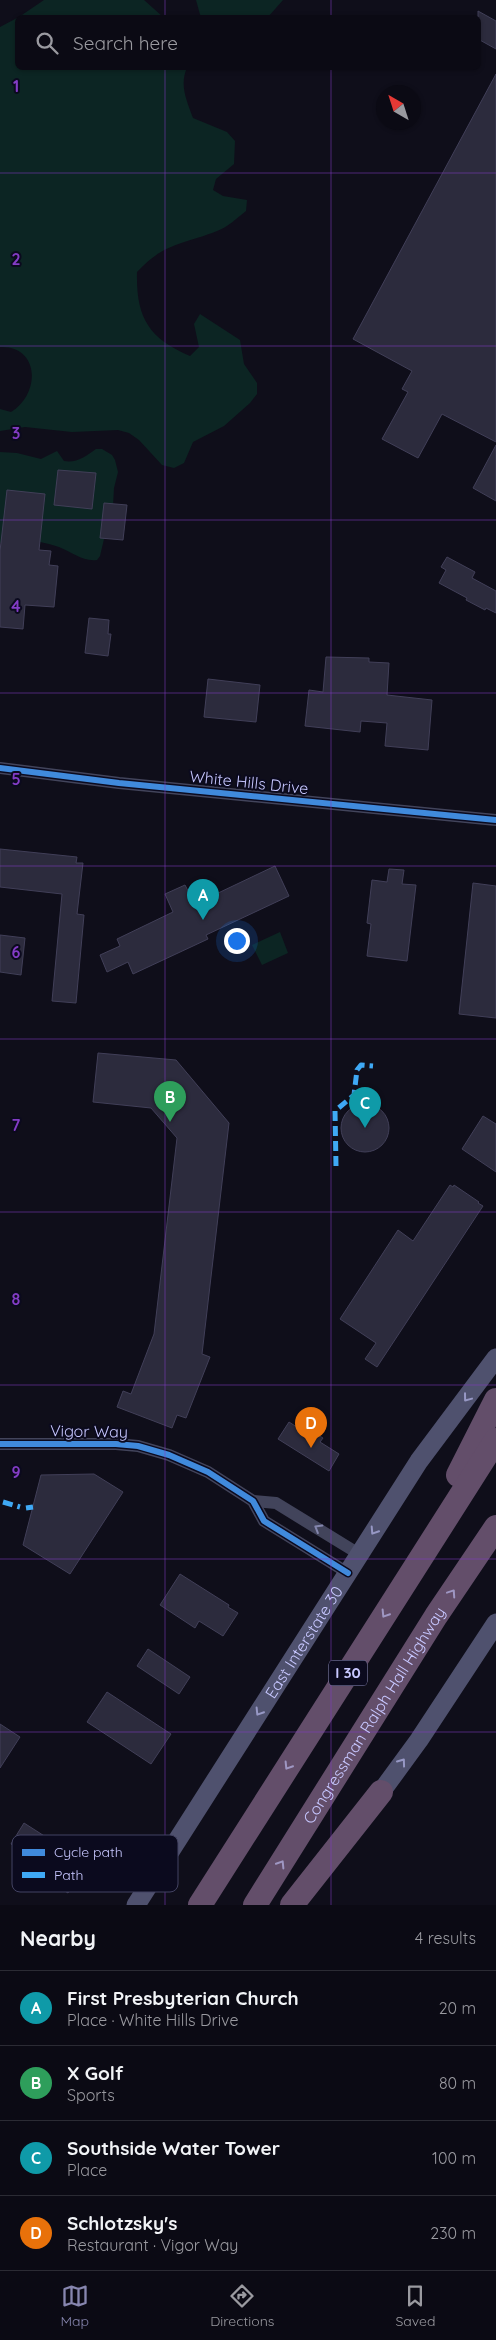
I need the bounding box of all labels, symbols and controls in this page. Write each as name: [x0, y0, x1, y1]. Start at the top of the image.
search box: [15, 15, 481, 70]
icon: search: [33, 29, 61, 57]
text: Search here: [73, 31, 178, 55]
text: 1: [13, 76, 19, 96]
north arrow: [376, 85, 421, 130]
text: 2: [11, 249, 21, 269]
text: 3: [12, 423, 20, 443]
text: 4: [11, 596, 21, 616]
street label: White Hills Drive: [189, 766, 309, 798]
text: 5: [11, 769, 21, 789]
pin: A: [187, 879, 219, 920]
your location: [224, 928, 250, 954]
text: 6: [12, 942, 21, 962]
pin: B: [154, 1081, 186, 1122]
pin: C: [349, 1087, 381, 1128]
text: 7: [12, 1115, 21, 1135]
text: 8: [12, 1289, 21, 1309]
one-way arrow: [464, 1392, 473, 1402]
pin: D: [295, 1407, 327, 1448]
street label: Vigor Way: [50, 1420, 128, 1442]
text: 9: [11, 1462, 21, 1482]
one-way arrow: [314, 1525, 323, 1535]
one-way arrow: [371, 1525, 380, 1535]
street label: East Interstate 30: [261, 1582, 347, 1702]
one-way arrow: [445, 1590, 455, 1599]
street label: Congressman Ralph Hall Highway: [298, 1603, 449, 1827]
one-way arrow: [381, 1609, 391, 1618]
road number: I 30: [329, 1660, 367, 1686]
one-way arrow: [255, 1707, 265, 1716]
one-way arrow: [396, 1758, 405, 1768]
one-way arrow: [285, 1760, 294, 1770]
legend: [12, 1835, 178, 1892]
text: Cycle path: [54, 1843, 123, 1861]
one-way arrow: [274, 1860, 284, 1869]
text: Path: [54, 1866, 83, 1884]
text: Nearby: [20, 1925, 96, 1951]
text: 4 results: [415, 1928, 476, 1948]
text: First Presbyterian Church: [67, 1986, 299, 2010]
text: A: [31, 1998, 41, 2018]
text: 20 m: [439, 1998, 476, 2018]
text: Place · White Hills Drive: [67, 2010, 239, 2030]
text: X Golf: [67, 2061, 123, 2085]
text: B: [31, 2073, 41, 2093]
text: 80 m: [439, 2073, 476, 2093]
text: Sports: [67, 2085, 115, 2105]
text: Southside Water Tower: [67, 2136, 280, 2160]
text: C: [31, 2148, 41, 2168]
text: 100 m: [432, 2148, 476, 2168]
text: Place: [67, 2160, 107, 2180]
text: Schlotzsky's: [67, 2211, 177, 2235]
text: D: [30, 2223, 42, 2243]
text: 230 m: [430, 2223, 476, 2243]
text: Restaurant · Vigor Way: [67, 2235, 238, 2255]
tab: Map: [61, 2282, 89, 2330]
tab: Directions: [210, 2282, 274, 2330]
tab: Saved: [395, 2282, 435, 2330]

